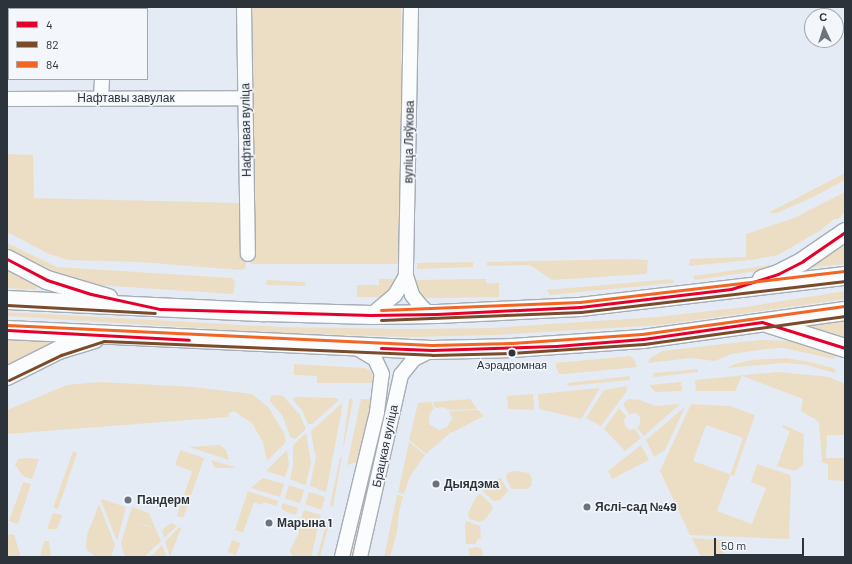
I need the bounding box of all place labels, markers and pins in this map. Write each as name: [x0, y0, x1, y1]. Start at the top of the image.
marker: Аэрадромная: [507, 348, 517, 358]
place label: Аэрадромная: [477, 358, 547, 372]
place label: Дыядэма: [444, 477, 499, 491]
marker: Дыядэма: [431, 479, 441, 489]
place label: Пандерм: [137, 493, 190, 507]
marker: Пандерм: [122, 494, 134, 506]
place label: Яслі-сад №49: [595, 500, 677, 514]
marker: Яслі-сад №49: [582, 502, 592, 512]
place label: Марына 1: [277, 516, 332, 530]
marker: Марына 1: [264, 518, 274, 528]

